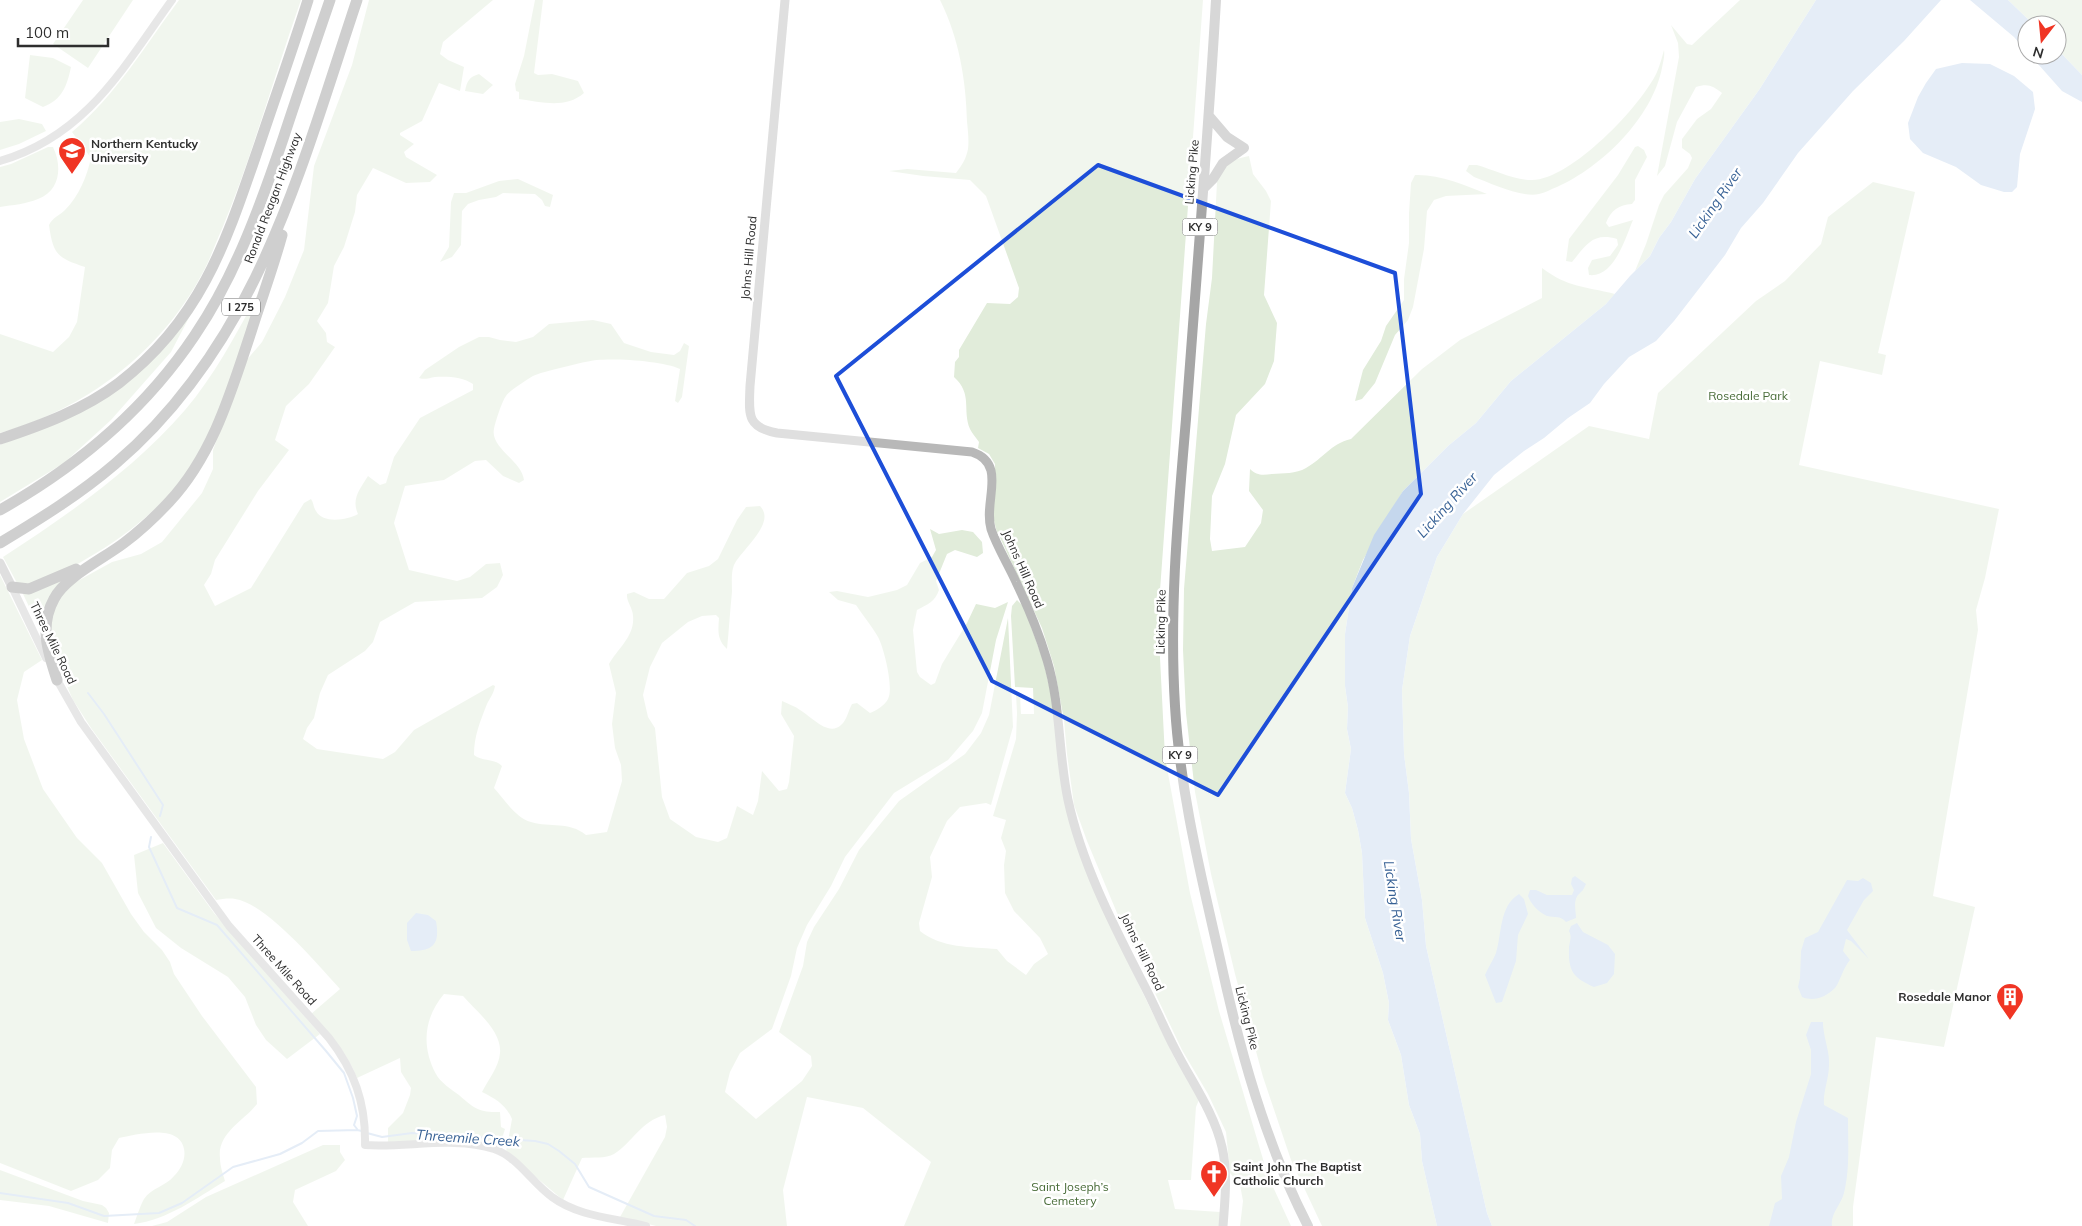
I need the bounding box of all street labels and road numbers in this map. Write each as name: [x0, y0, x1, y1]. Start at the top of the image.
street label: Ronald Reagan Highway: [241, 130, 305, 265]
street label: Licking Pike: [1181, 139, 1202, 205]
street label: Johns Hill Road: [737, 215, 760, 301]
road number: KY 9: [1182, 218, 1218, 236]
road number: I 275: [222, 298, 260, 316]
street label: Johns Hill Road: [999, 527, 1047, 610]
street label: Licking Pike: [1152, 589, 1169, 655]
street label: Three Mile Road: [27, 599, 80, 686]
road number: KY 9: [1162, 746, 1198, 764]
street label: Johns Hill Road: [1117, 911, 1168, 993]
street label: Three Mile Road: [249, 931, 320, 1008]
street label: Licking Pike: [1232, 985, 1263, 1051]

